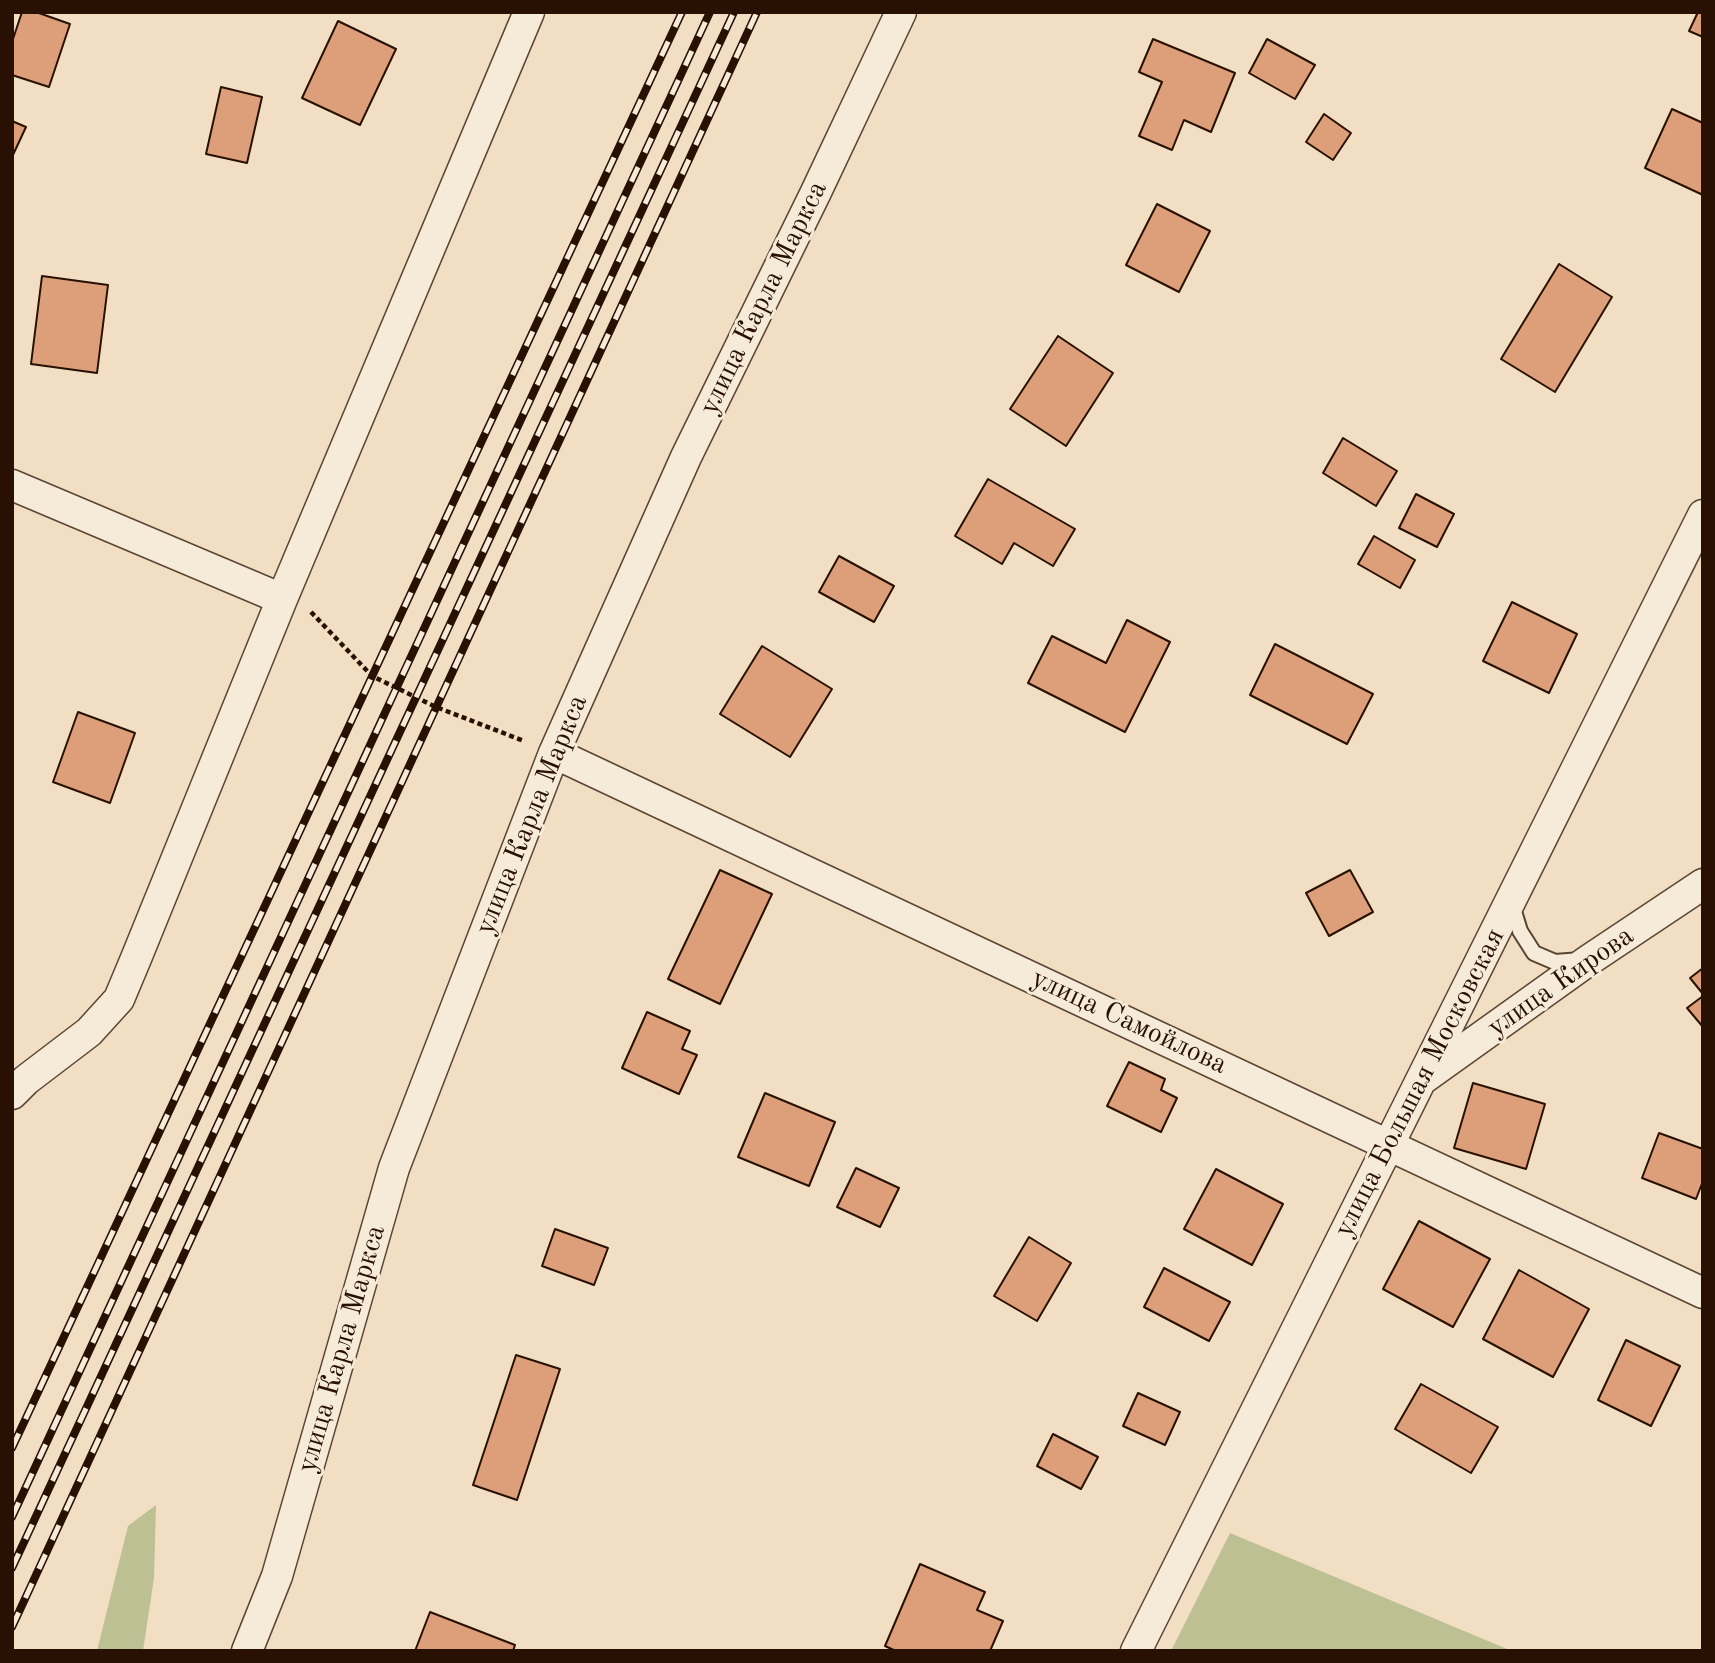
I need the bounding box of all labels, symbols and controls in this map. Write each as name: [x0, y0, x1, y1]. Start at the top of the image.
street label: улица Карла Маркса: [693, 176, 835, 420]
street label: улица Карла Маркса: [468, 690, 596, 940]
street label: улица Кирова: [1482, 919, 1640, 1045]
street label: улица Большая Московская: [1327, 923, 1513, 1243]
street label: улица Самойлова: [1026, 962, 1232, 1082]
street label: улица Карла Маркса: [291, 1221, 393, 1477]

